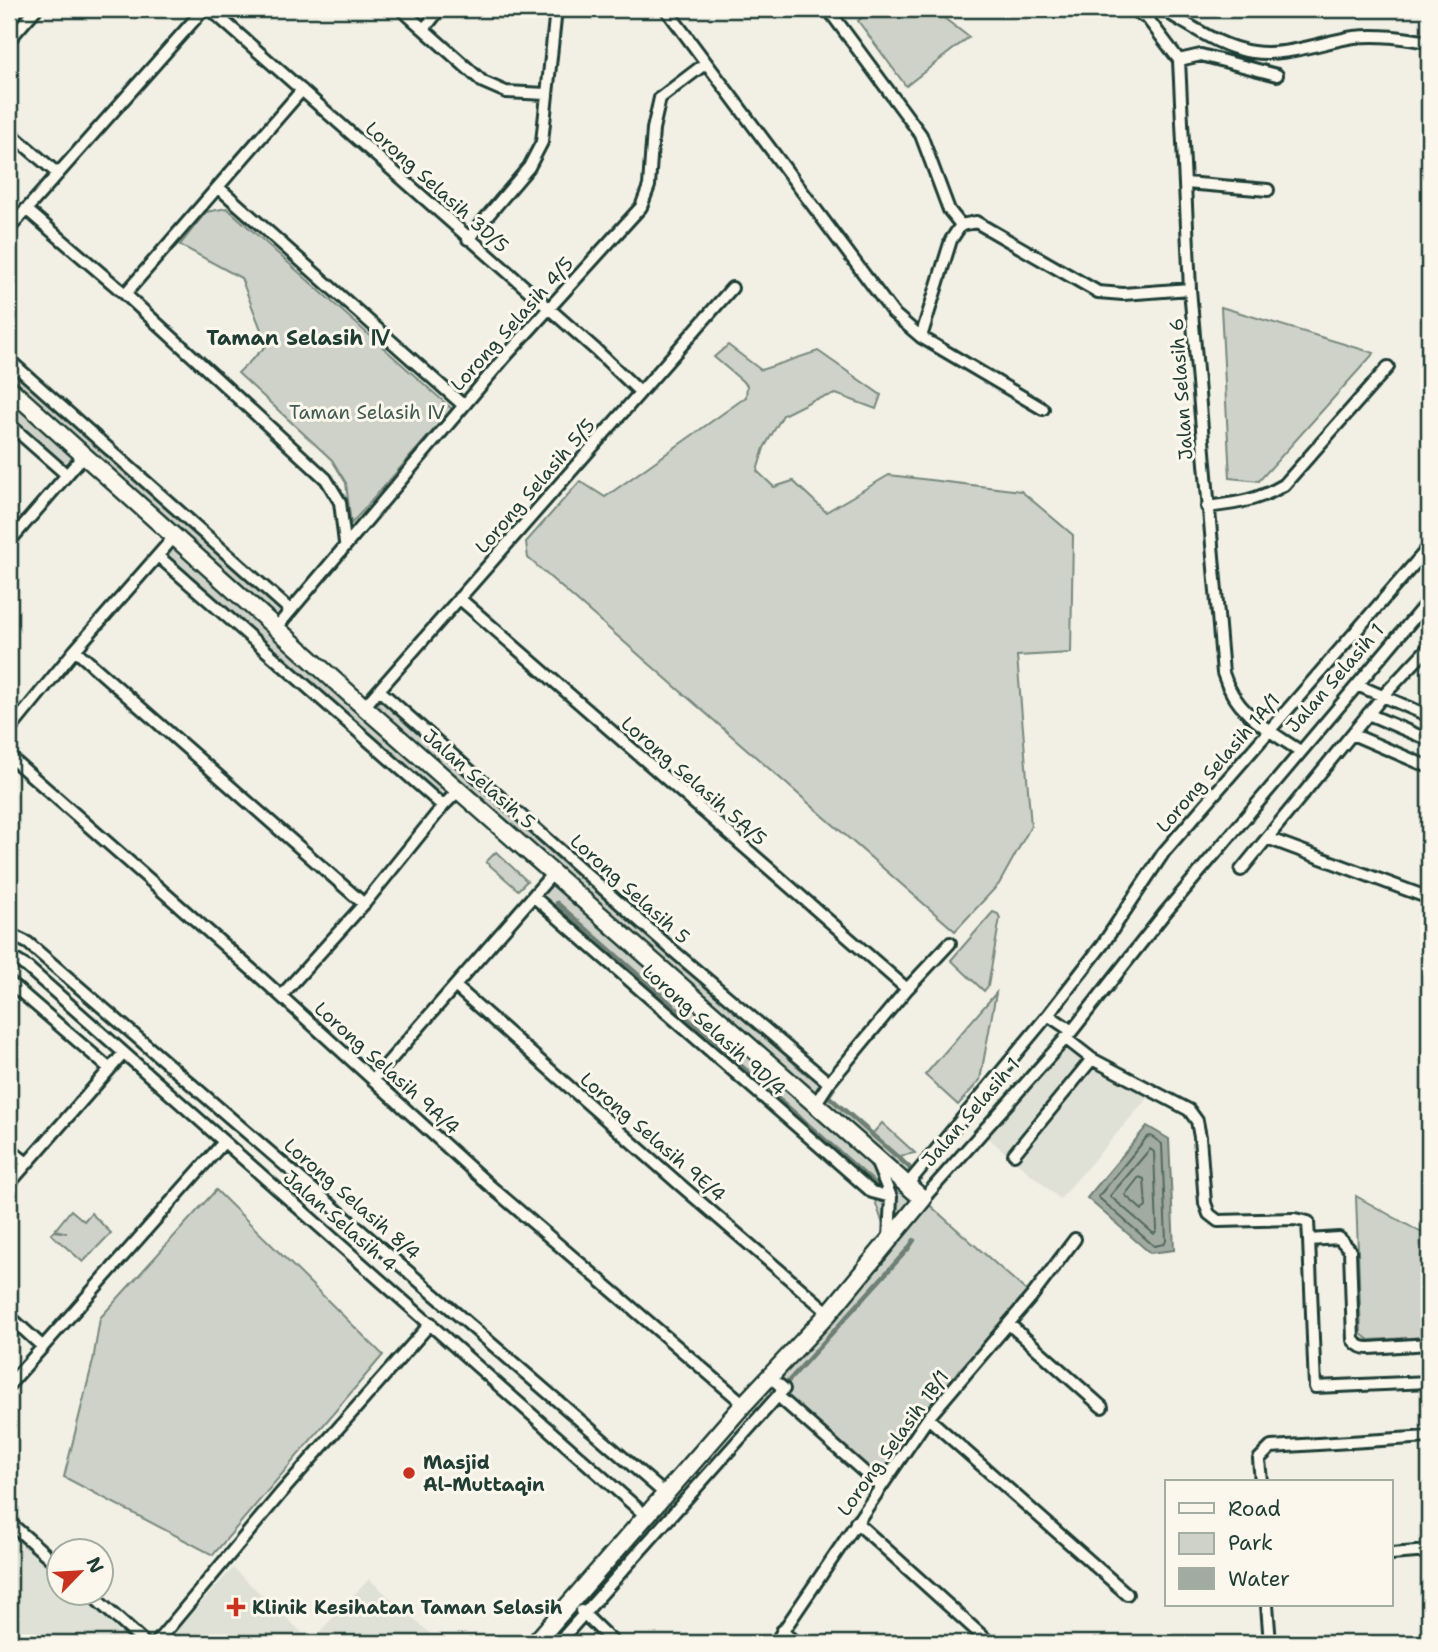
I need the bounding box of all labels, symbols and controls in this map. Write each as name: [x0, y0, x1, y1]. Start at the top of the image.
street label: Lorong Selasih 3D/5: [360, 116, 514, 258]
street label: Lorong Selasih 4/5: [445, 251, 579, 397]
street label: Jalan Selasih 6: [1164, 317, 1198, 461]
district label: Taman Selasih Ⅳ: [206, 324, 390, 352]
park label: Taman Selasih Ⅳ: [289, 400, 445, 425]
street label: Lorong Selasih 5/5: [469, 413, 601, 559]
street label: Jalan Selasih 1: [1281, 618, 1389, 738]
street label: Lorong Selasih 1A/1: [1151, 688, 1285, 838]
street label: Lorong Selasih 5A/5: [616, 711, 772, 851]
street label: Jalan Selasih 5: [418, 723, 540, 835]
street label: Lorong Selasih 5: [565, 829, 695, 949]
street label: Lorong Selasih 9D/4: [637, 959, 791, 1101]
street label: Lorong Selasih 9A/4: [309, 996, 465, 1140]
street label: Jalan Selasih 1: [917, 1052, 1025, 1172]
street label: Lorong Selasih 9E/4: [575, 1067, 731, 1207]
street label: Lorong Selasih 8/4: [278, 1133, 426, 1265]
street label: Jalan Selasih 4: [278, 1165, 402, 1277]
street label: Lorong Selasih 1B/1: [832, 1365, 954, 1521]
place label: Masjid Al-Muttaqin: [423, 1450, 545, 1497]
marker: Masjid Al-Muttaqin: [401, 1465, 417, 1481]
legend: [1165, 1480, 1392, 1606]
text: Road: [1228, 1495, 1281, 1523]
text: Park: [1228, 1529, 1273, 1557]
north arrow: [46, 1536, 116, 1606]
text: N: [80, 1553, 109, 1577]
text: Water: [1228, 1565, 1290, 1593]
place label: Klinik Kesihatan Taman Selasih: [252, 1595, 563, 1620]
marker: Klinik Kesihatan Taman Selasih: [226, 1597, 246, 1617]

